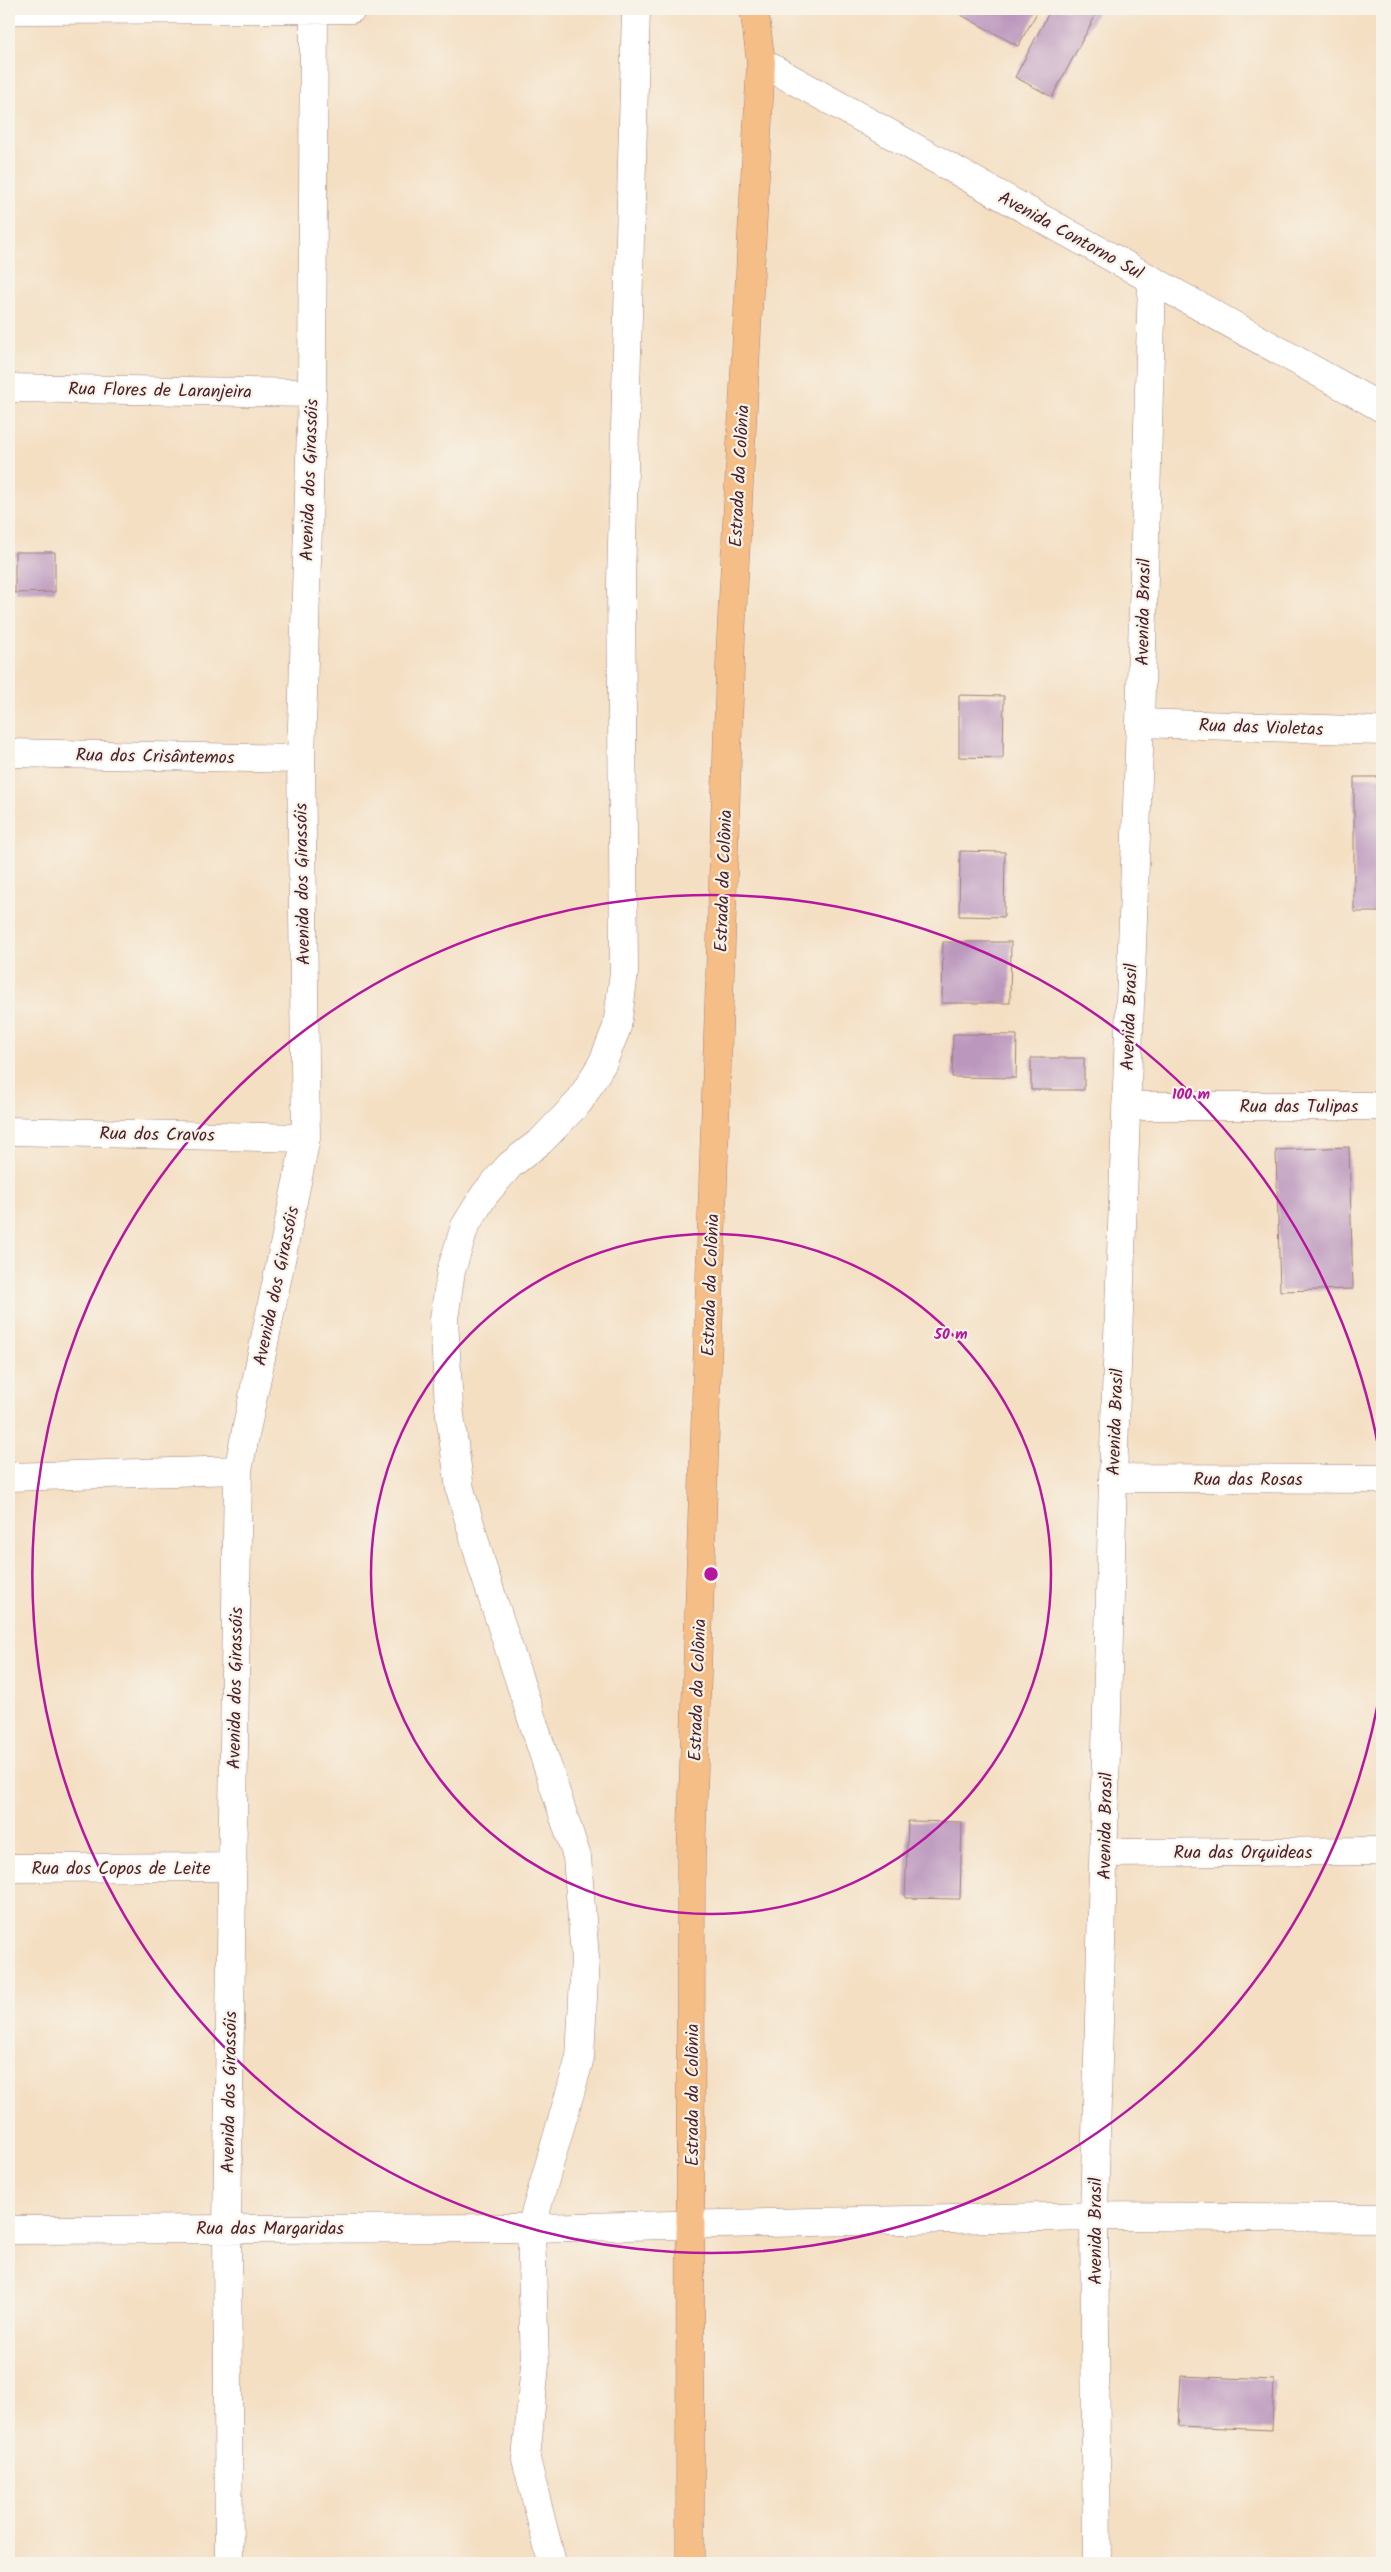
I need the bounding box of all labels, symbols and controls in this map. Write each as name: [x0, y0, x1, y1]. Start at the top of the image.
street label: Avenida Contorno Sul: [992, 184, 1149, 289]
street label: Rua Flores de Laranjeira: [68, 375, 252, 408]
street label: Avenida dos Girassóis: [293, 398, 328, 562]
street label: Estrada da Colônia: [722, 404, 759, 548]
street label: Avenida Brasil: [1129, 557, 1160, 666]
street label: Rua das Violetas: [1198, 712, 1324, 745]
street label: Rua dos Crisântemos: [75, 742, 235, 773]
street label: Avenida dos Girassóis: [288, 802, 319, 965]
street label: Estrada da Colônia: [708, 809, 741, 953]
street label: Avenida Brasil: [1114, 962, 1147, 1071]
text: 100 m: [1172, 1083, 1210, 1107]
street label: Rua das Tulipas: [1240, 1093, 1359, 1122]
street label: Rua dos Cravos: [99, 1120, 215, 1151]
street label: Avenida dos Girassóis: [246, 1204, 309, 1369]
street label: Estrada da Colônia: [695, 1213, 728, 1357]
text: 50 m: [933, 1323, 968, 1347]
street label: Avenida Brasil: [1100, 1367, 1133, 1476]
street label: Rua das Rosas: [1193, 1466, 1303, 1495]
centre of rings: [702, 1565, 720, 1583]
street label: Avenida dos Girassóis: [221, 1606, 252, 1769]
street label: Estrada da Colônia: [682, 1618, 715, 1762]
street label: Avenida Brasil: [1091, 1771, 1122, 1880]
street label: Rua das Orquideas: [1174, 1839, 1313, 1868]
street label: Rua dos Copos de Leite: [31, 1855, 211, 1884]
street label: Avenida dos Girassóis: [215, 2010, 246, 2173]
street label: Estrada da Colônia: [679, 2024, 708, 2166]
street label: Avenida Brasil: [1082, 2177, 1111, 2285]
street label: Rua das Margaridas: [196, 2215, 344, 2244]

